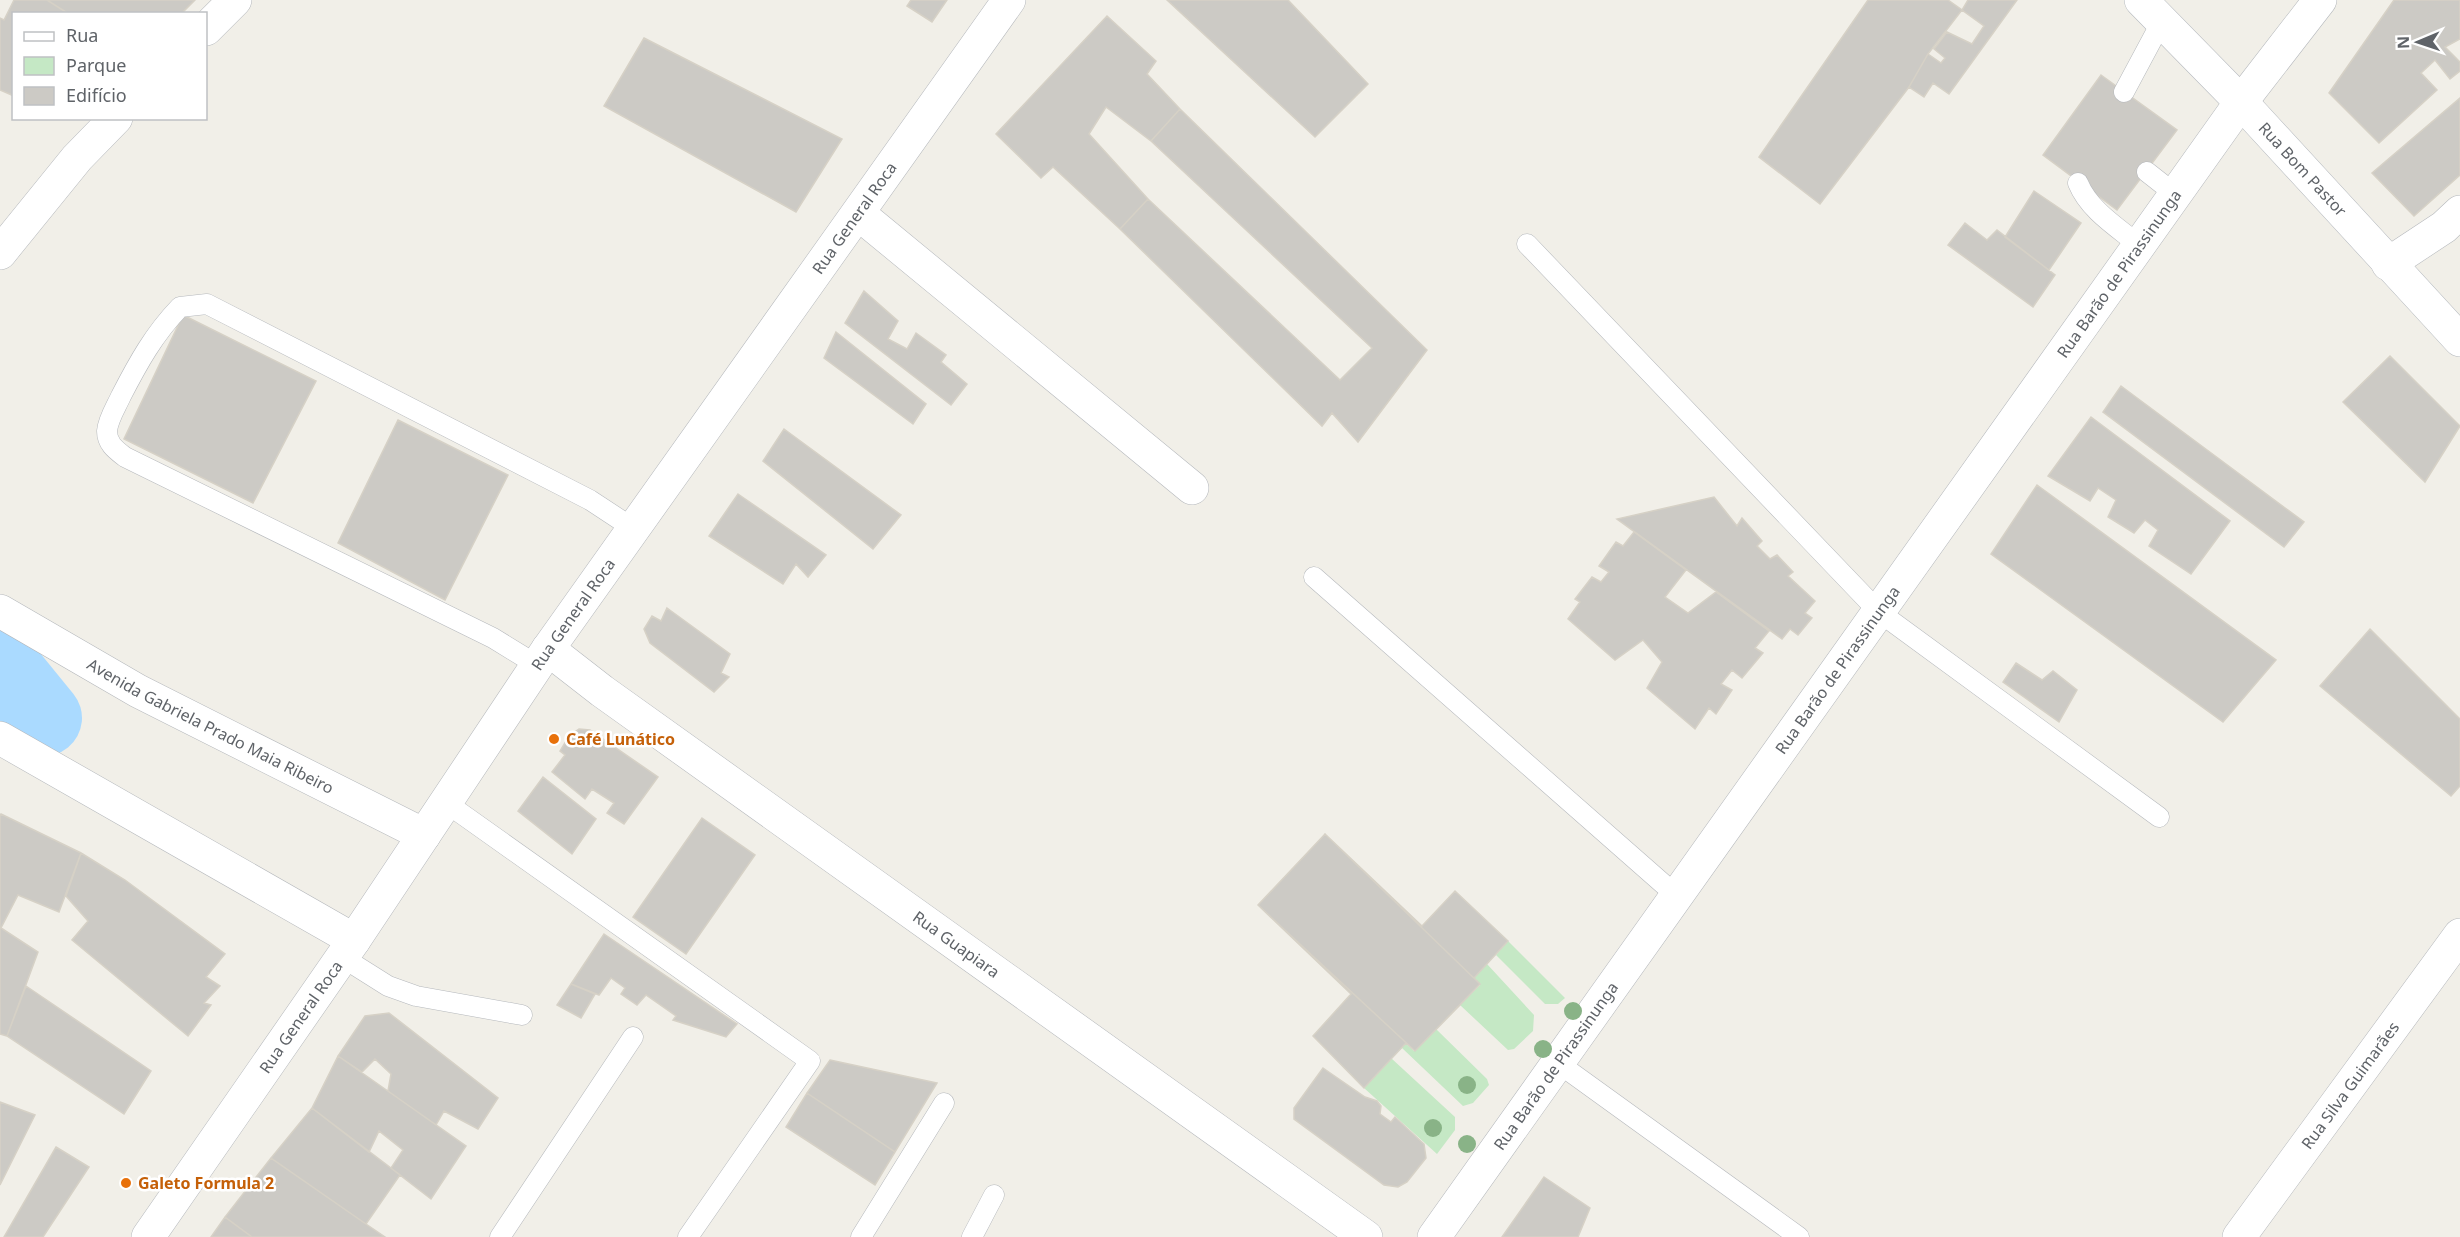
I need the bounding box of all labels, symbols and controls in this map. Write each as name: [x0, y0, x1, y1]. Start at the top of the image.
legend: [12, 12, 207, 120]
north arrow: [2388, 12, 2448, 72]
text: Rua: [66, 23, 98, 47]
text: N: [2392, 36, 2414, 49]
text: Parque: [66, 53, 126, 77]
text: Edifício: [66, 83, 127, 107]
street label: Rua Bom Pastor: [2254, 117, 2352, 221]
street label: Rua General Roca: [807, 157, 902, 278]
street label: Rua Barão de Pirassinunga: [2052, 185, 2186, 362]
street label: Rua General Roca: [526, 554, 620, 675]
street label: Rua Barão de Pirassinunga: [1770, 581, 1905, 758]
street label: Avenida Gabriela Prado Maia Ribeiro: [83, 653, 337, 799]
place label: Café Lunático: [566, 728, 675, 750]
marker: Café Lunático: [547, 732, 561, 746]
street label: Rua Guapiara: [909, 906, 1004, 983]
street label: Rua General Roca: [254, 956, 348, 1077]
street label: Rua Barão de Pirassinunga: [1488, 977, 1623, 1154]
street label: Rua Silva Guimarães: [2296, 1017, 2404, 1154]
place label: Galeto Formula 2: [138, 1172, 274, 1194]
marker: Galeto Formula 2: [119, 1176, 133, 1190]

